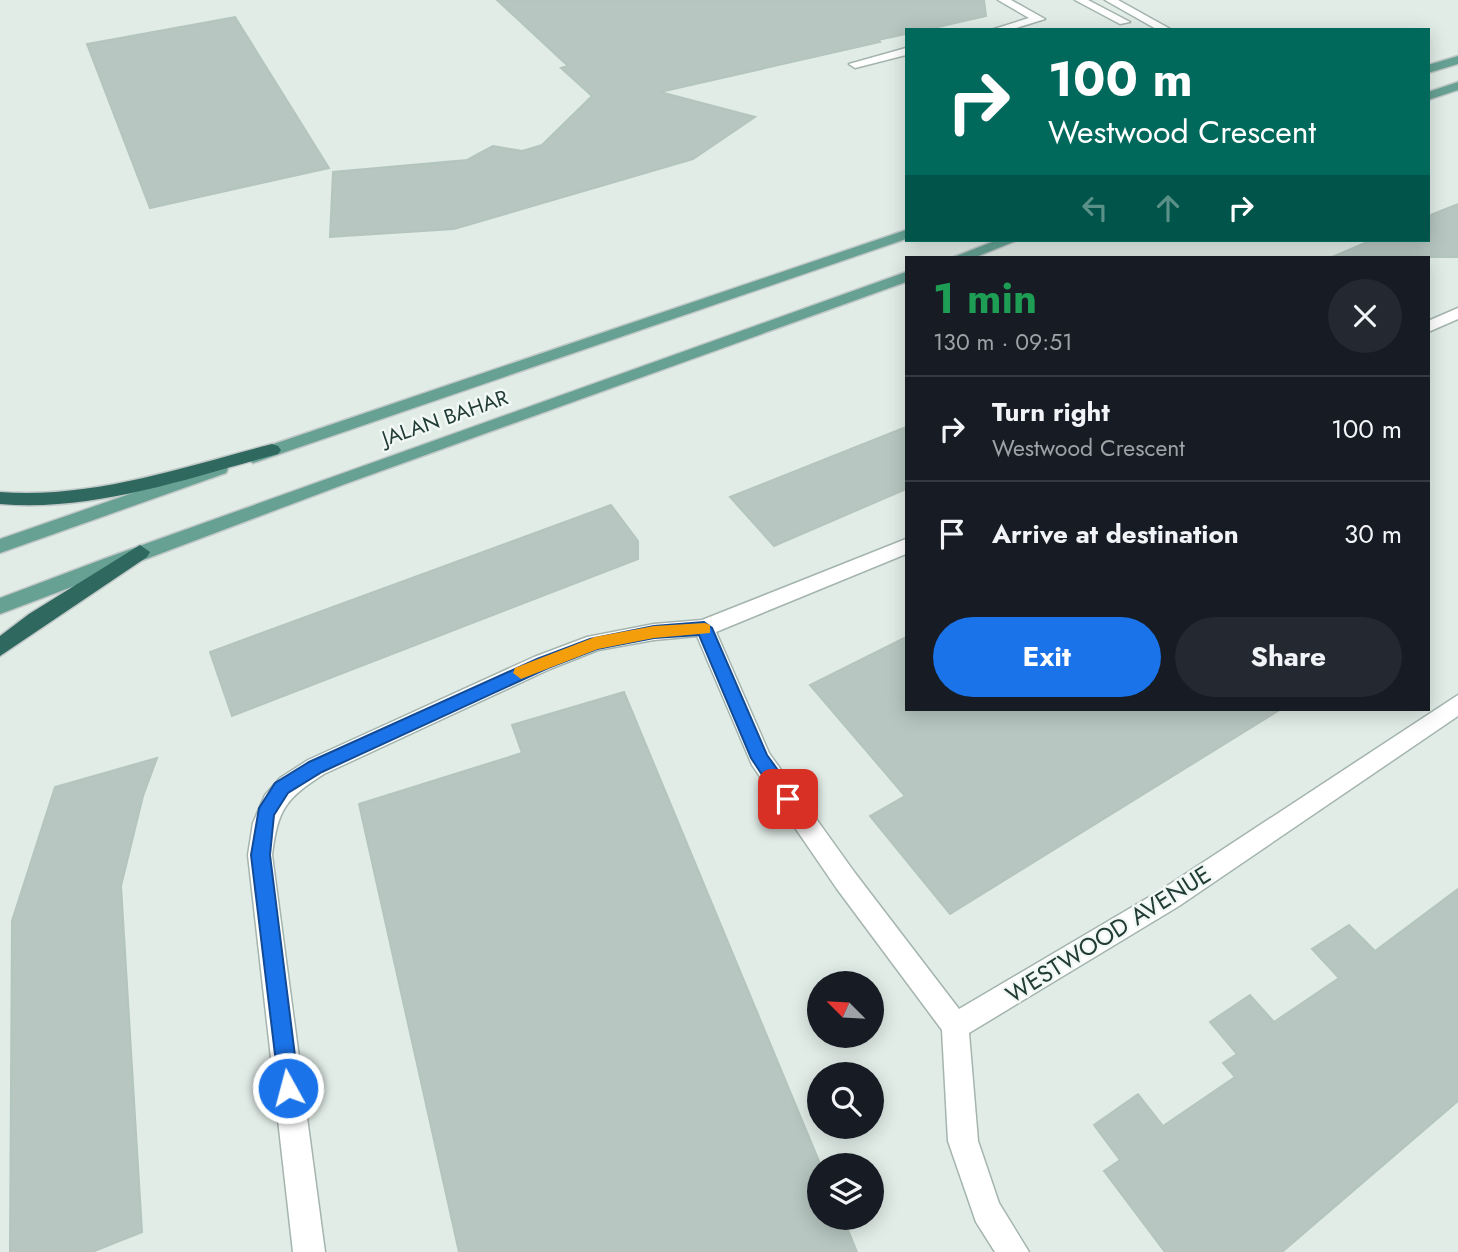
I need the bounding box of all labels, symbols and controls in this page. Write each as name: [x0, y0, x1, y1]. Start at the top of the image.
text: 100 m: [1048, 44, 1193, 114]
icon: right: [933, 56, 1024, 147]
text: Westwood Crescent: [1048, 109, 1316, 155]
icon: left: [1076, 189, 1114, 227]
icon: ahead: [1149, 189, 1187, 227]
icon: right: [1222, 189, 1260, 227]
text: 1 min: [933, 268, 1037, 329]
button: close: [1328, 279, 1402, 353]
text: 130 m · 09:51: [933, 325, 1073, 359]
street label: JALAN BAHAR: [375, 382, 512, 455]
text: Turn right: [992, 393, 1110, 431]
icon: right: [933, 410, 971, 448]
text: 100 m: [1331, 410, 1402, 448]
text: Westwood Crescent: [992, 431, 1185, 465]
icon: arrive: [933, 515, 971, 553]
text: Arrive at destination: [992, 515, 1239, 553]
text: 30 m: [1344, 515, 1402, 553]
button: Exit: [933, 617, 1161, 697]
button: Share: [1175, 617, 1402, 697]
pin: [758, 769, 818, 829]
icon: arrive: [769, 780, 807, 818]
street label: WESTWOOD AVENUE: [999, 857, 1217, 1011]
north arrow: [807, 971, 884, 1048]
map controls: [807, 971, 884, 1230]
position arrow: [251, 1051, 325, 1125]
button: search: [807, 1062, 884, 1139]
button: layers: [807, 1153, 884, 1230]

